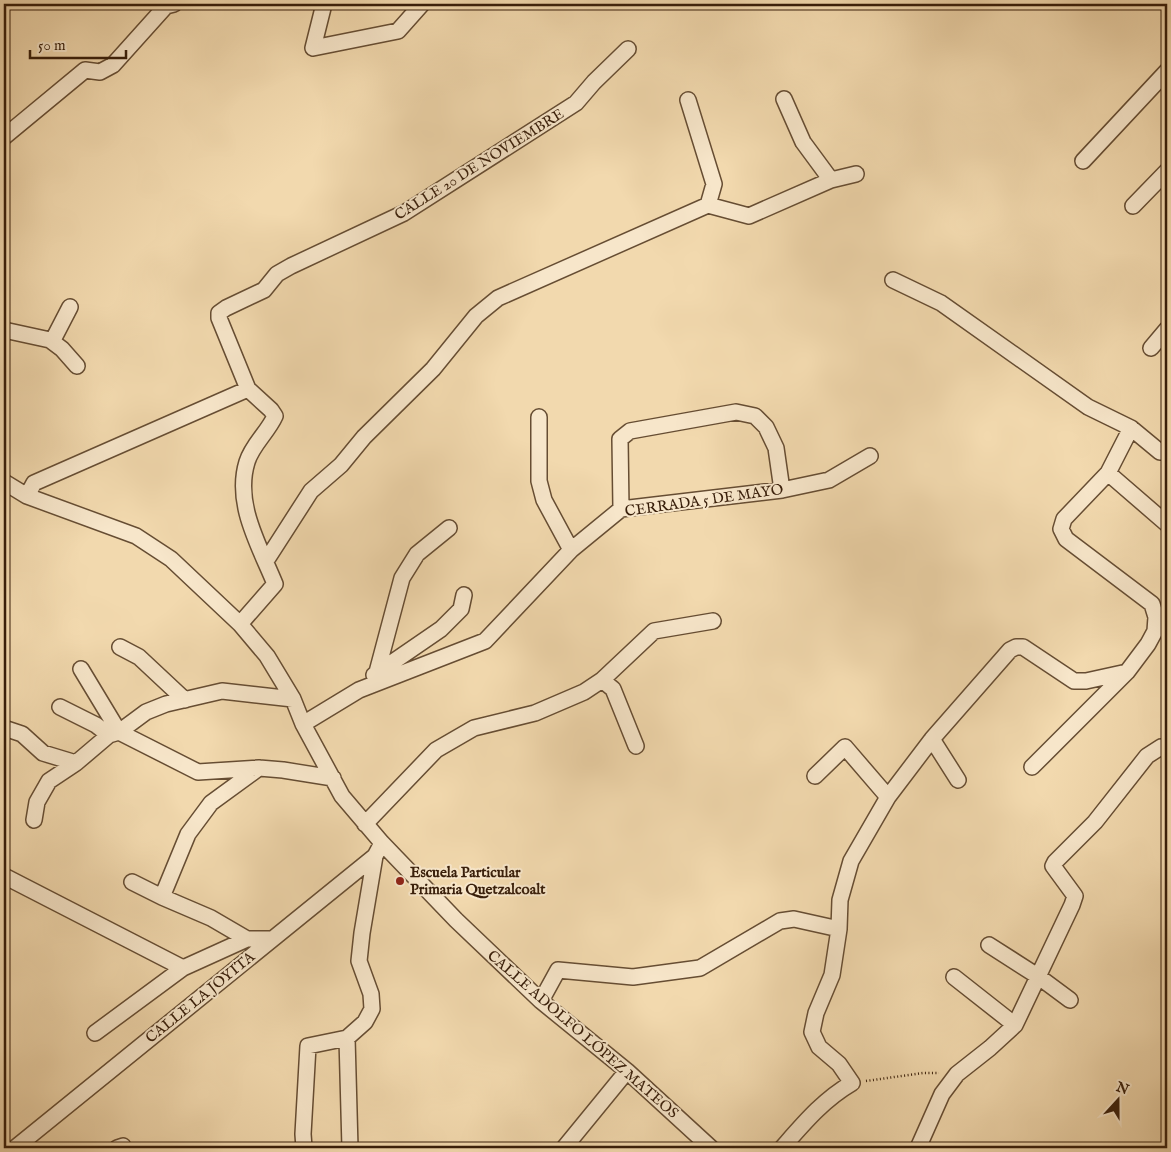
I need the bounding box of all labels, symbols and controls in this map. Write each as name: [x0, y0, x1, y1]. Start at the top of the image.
scale bar: [30, 28, 126, 60]
text: 50 m: [38, 36, 66, 55]
street label: CALLE 20 DE NOVIEMBRE: [391, 104, 568, 225]
street label: CERRADA 5 DE MAYO: [624, 480, 785, 521]
place label: Escuela Particular Primaria Quetzalcoalt: [410, 863, 546, 899]
marker: Escuela Particular Primaria Quetzalcoalt: [394, 875, 406, 887]
street label: CALLE ADOLFO LÓPEZ MATEOS: [483, 946, 682, 1123]
street label: CALLE LA JOYITA: [142, 947, 260, 1047]
north arrow: [1094, 1074, 1144, 1124]
text: N: [1112, 1078, 1131, 1099]

